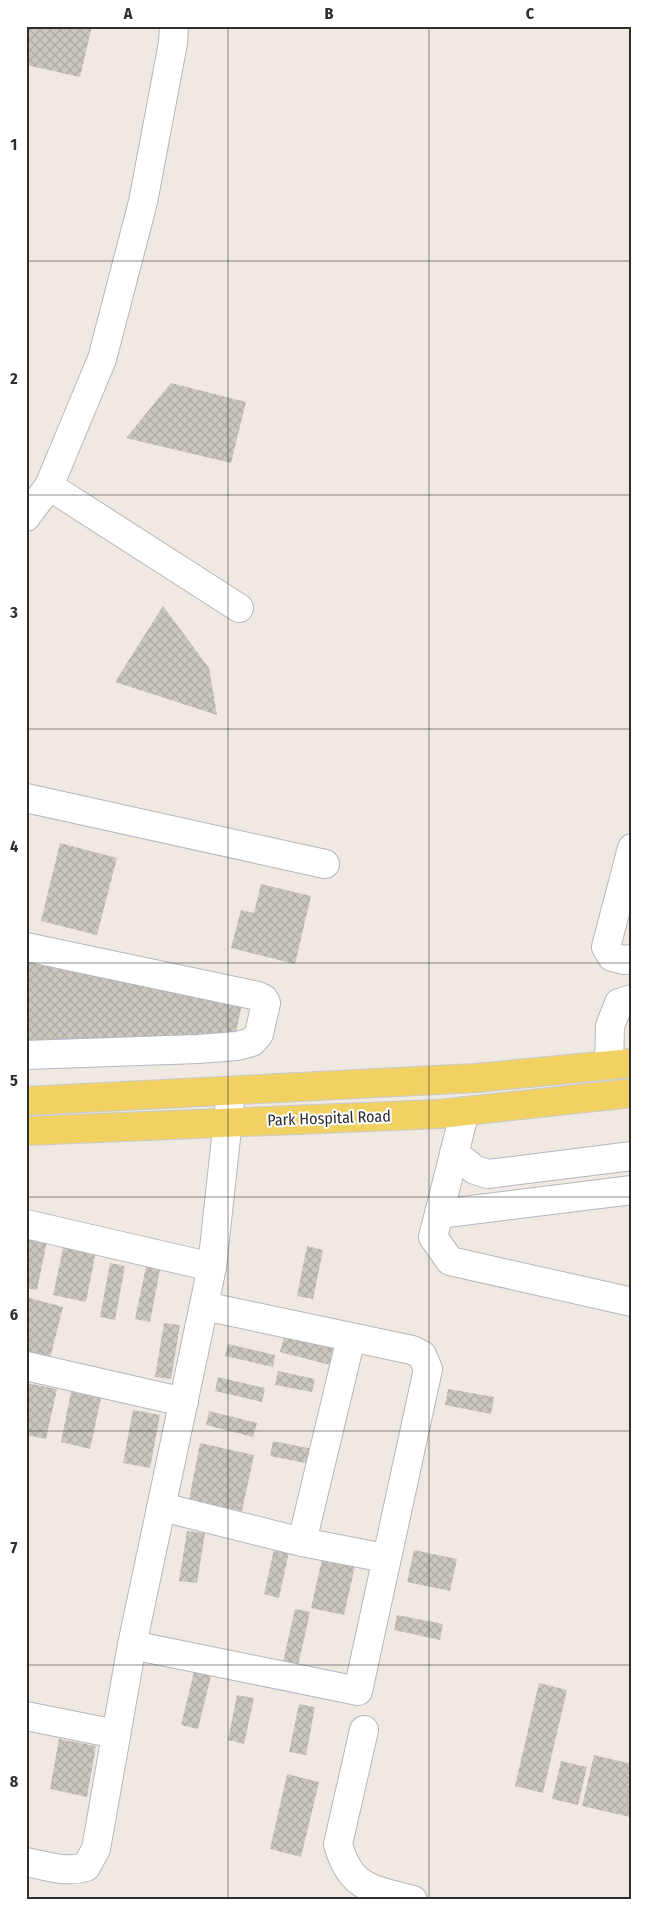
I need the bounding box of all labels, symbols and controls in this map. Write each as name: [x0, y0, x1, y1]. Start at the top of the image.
text: A: [123, 4, 133, 23]
text: B: [325, 4, 334, 23]
text: C: [526, 4, 535, 23]
text: 1: [11, 135, 17, 154]
text: 2: [9, 369, 18, 388]
text: 3: [9, 603, 18, 622]
text: 4: [10, 837, 18, 856]
text: 5: [10, 1071, 18, 1090]
street label: Park Hospital Road: [267, 1106, 391, 1130]
text: 6: [10, 1305, 18, 1324]
text: 7: [11, 1538, 18, 1557]
text: 8: [10, 1772, 19, 1791]

